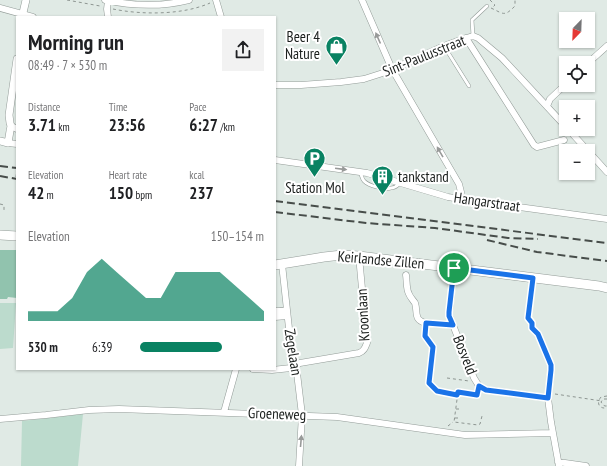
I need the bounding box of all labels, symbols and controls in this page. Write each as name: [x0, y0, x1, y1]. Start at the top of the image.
north arrow: [559, 12, 595, 48]
map controls: [559, 12, 595, 180]
place label: Beer 4 Nature: [285, 27, 320, 63]
text: Morning run: [28, 28, 124, 56]
button: share: [222, 29, 264, 71]
street label: Sint-Paulusstraat: [380, 30, 468, 81]
one-way arrow: [375, 32, 381, 43]
shop icon: Beer 4 Nature: [323, 33, 349, 66]
button: locate: [559, 56, 595, 92]
text: 08:49 · 7 × 530 m: [28, 57, 107, 74]
text: Distance: [28, 100, 60, 114]
text: Time: [109, 100, 128, 114]
text: Pace: [189, 100, 207, 114]
button: +: [559, 100, 595, 136]
text: 3.71: [28, 114, 56, 136]
text: 23:56: [109, 114, 145, 136]
text: 6:27: [189, 114, 218, 136]
text: km: [56, 120, 70, 134]
text: /km: [218, 120, 235, 134]
button: −: [559, 144, 595, 180]
parking icon: Station Mol: [302, 146, 328, 179]
one-way arrow: [437, 146, 444, 158]
building icon: tankstand: [370, 164, 396, 197]
one-way arrow: [335, 166, 348, 172]
place label: tankstand: [398, 167, 449, 186]
text: Elevation: [28, 168, 63, 182]
text: Heart rate: [109, 168, 147, 182]
text: kcal: [189, 168, 204, 182]
place label: Station Mol: [285, 178, 345, 197]
text: 42: [28, 182, 44, 204]
text: 150: [109, 182, 133, 204]
text: 237: [189, 182, 214, 204]
street label: Hangarstraat: [453, 187, 521, 216]
text: m: [44, 188, 54, 202]
text: bpm: [133, 188, 152, 202]
text: Elevation: [28, 228, 70, 245]
text: 150–154 m: [211, 228, 264, 245]
street label: Keirlandse Zillen: [337, 246, 425, 273]
pin: [437, 251, 471, 285]
icon: arrive: [443, 257, 465, 279]
street label: Kroonlaan: [352, 288, 373, 342]
street label: Zegelaan: [280, 327, 307, 377]
street label: Bosveld: [449, 332, 482, 377]
text: 530 m: [28, 339, 58, 356]
text: 6:39: [92, 339, 112, 356]
street label: Groeneweg: [248, 403, 306, 424]
one-way arrow: [297, 435, 304, 447]

